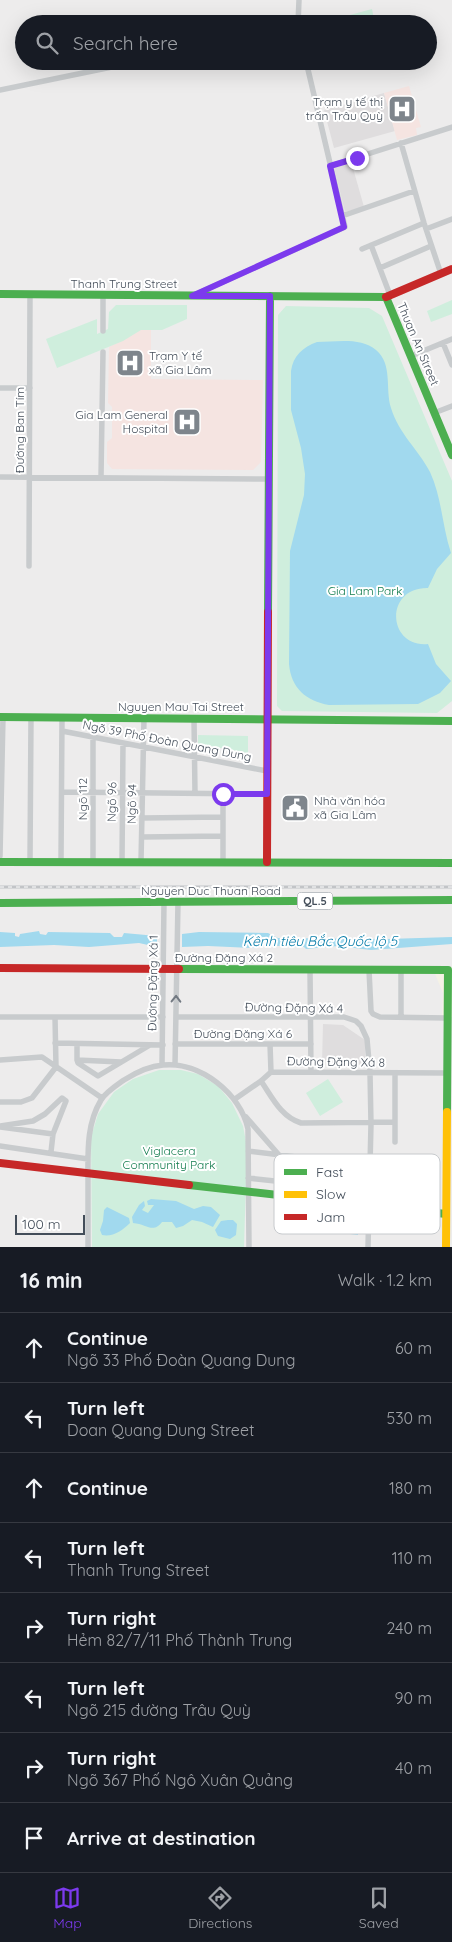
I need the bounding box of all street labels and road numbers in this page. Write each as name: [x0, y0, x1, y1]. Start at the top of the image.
street label: Thanh Trung Street: [71, 276, 177, 291]
street label: Thuan An Street: [394, 300, 443, 388]
street label: Đường Ban Tím: [12, 387, 27, 473]
street label: Nguyen Mau Tai Street: [118, 699, 244, 714]
street label: Ngõ 39 Phố Đoàn Quang Dung: [81, 717, 253, 764]
street label: Ngõ 112: [75, 778, 90, 820]
street label: Ngõ 96: [104, 781, 119, 822]
street label: Ngõ 94: [124, 784, 139, 824]
street label: Nguyen Duc Thuan Road: [141, 883, 281, 898]
road number: QL.5: [298, 892, 332, 909]
street label: Đường Đặng Xá 1: [144, 935, 161, 1031]
street label: Đường Đặng Xá 2: [175, 950, 274, 965]
street label: Đường Đặng Xá 4: [245, 999, 343, 1016]
street label: Đường Đặng Xá 6: [194, 1026, 293, 1041]
street label: Đường Đặng Xá 8: [287, 1053, 385, 1070]

